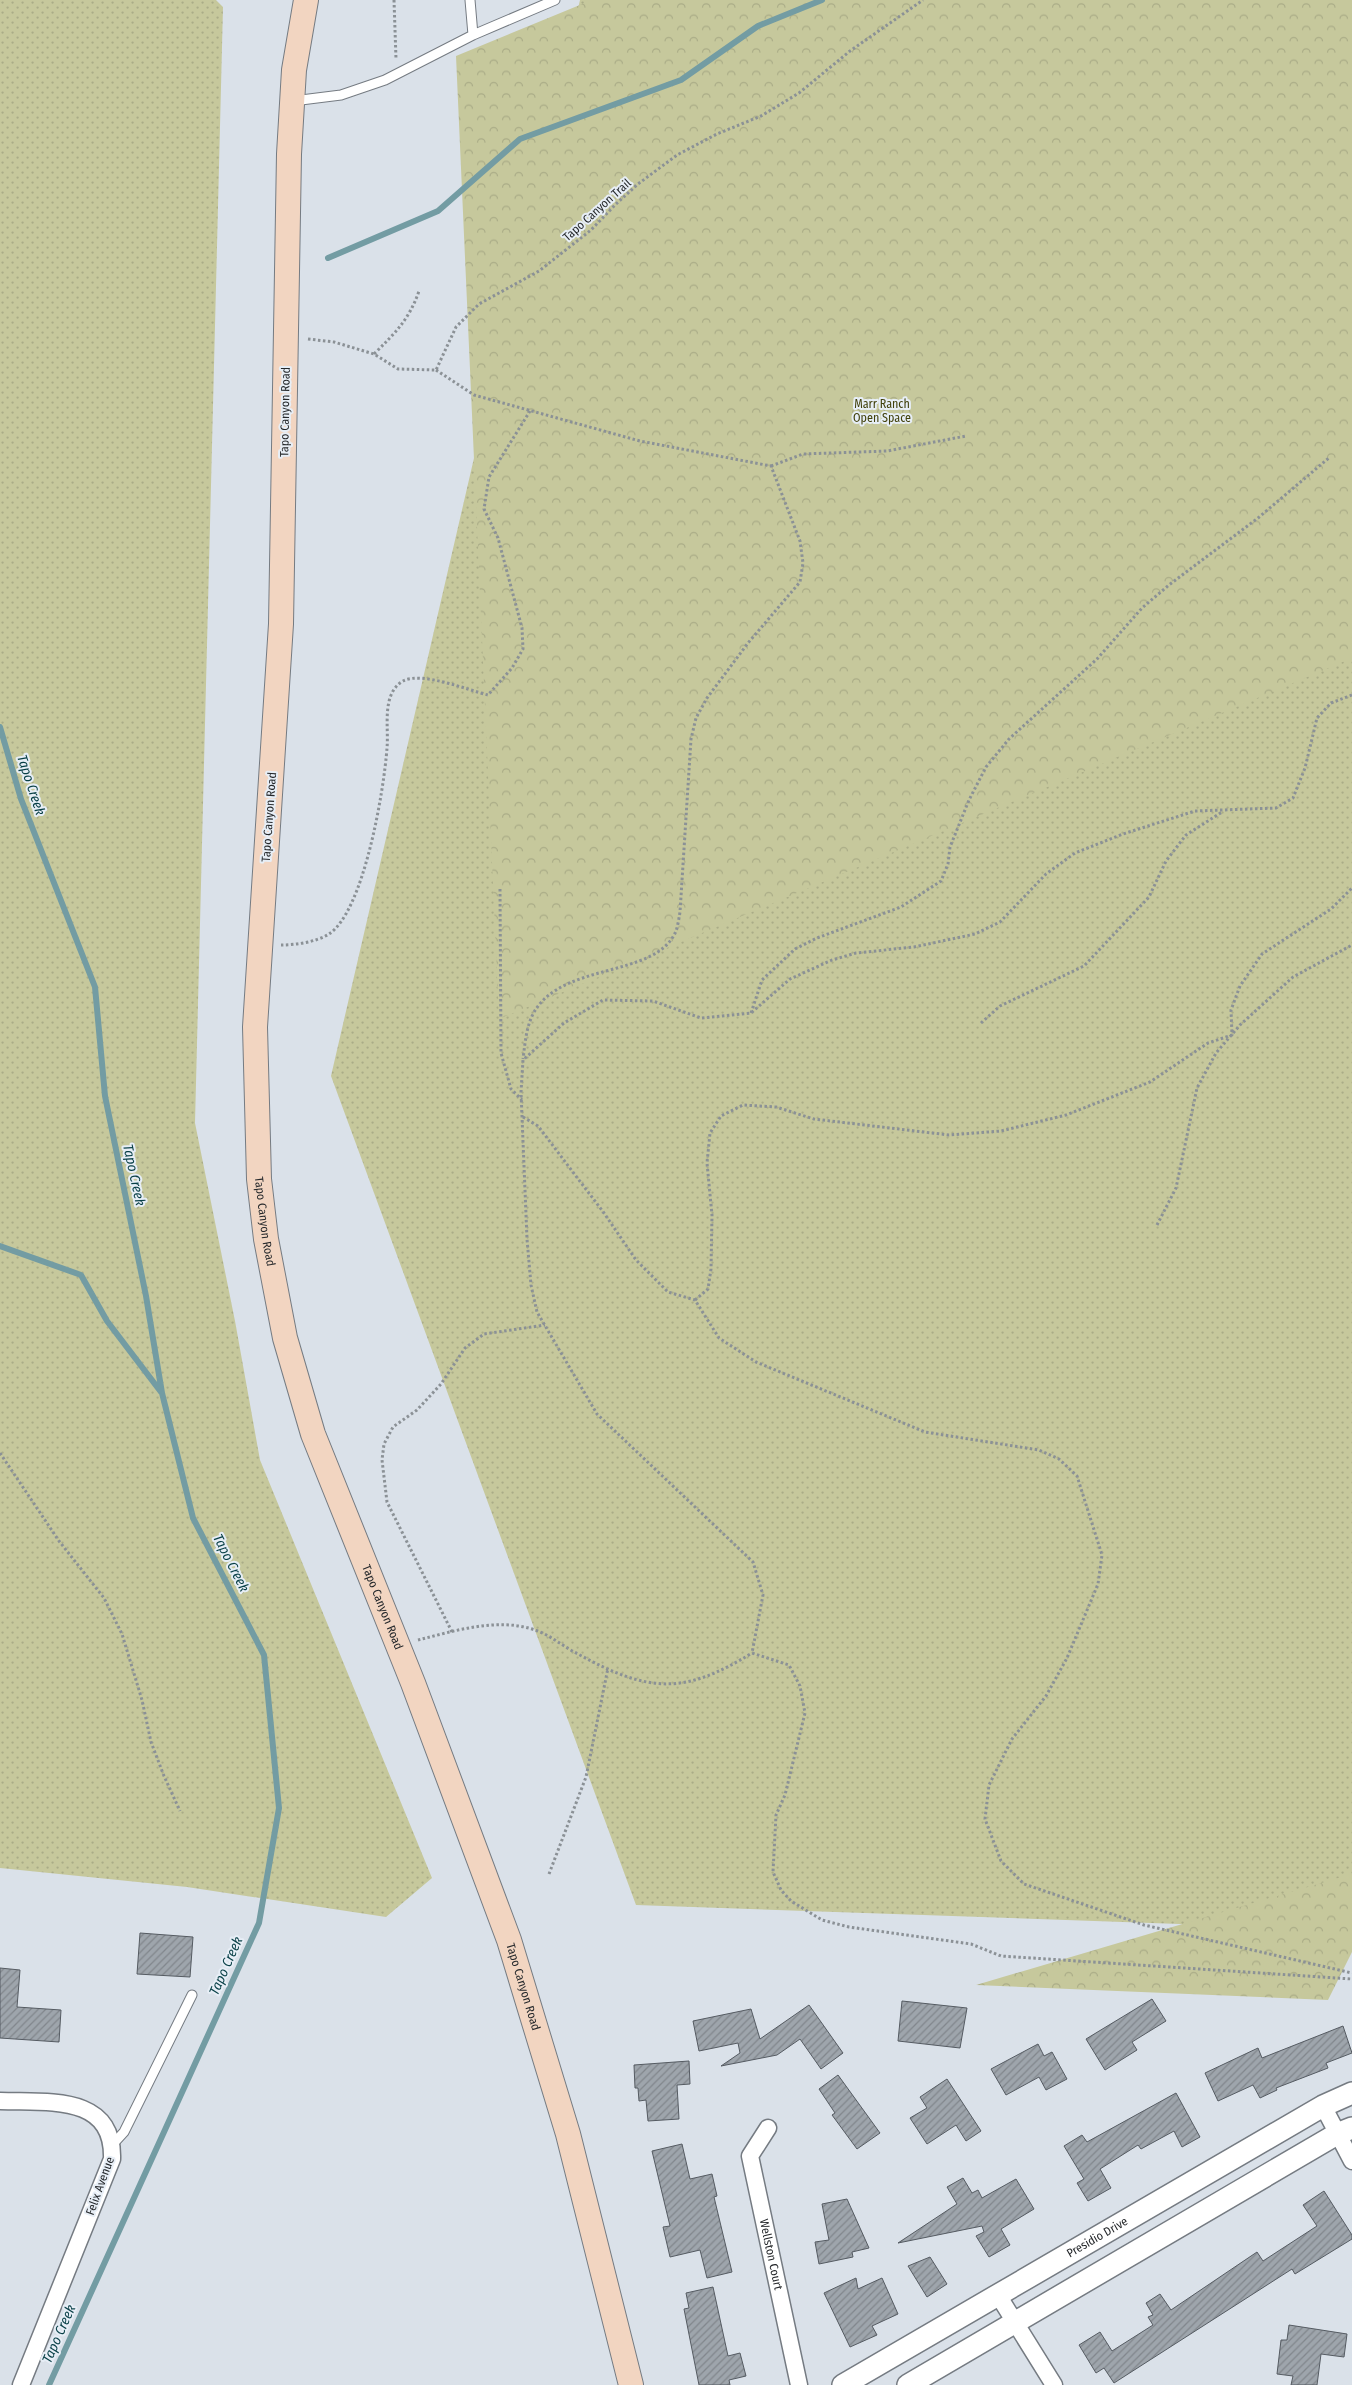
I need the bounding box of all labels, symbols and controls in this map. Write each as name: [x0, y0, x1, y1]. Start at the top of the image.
street label: Tapo Canyon Trail: [560, 176, 634, 244]
street label: Tapo Canyon Road: [277, 367, 293, 457]
park label: Marr Ranch Open Space: [853, 397, 911, 425]
water label: Tapo Creek: [13, 753, 49, 817]
street label: Tapo Canyon Road: [259, 772, 279, 862]
water label: Tapo Creek: [119, 1143, 149, 1207]
street label: Tapo Canyon Road: [252, 1176, 278, 1267]
water label: Tapo Creek: [209, 1531, 253, 1595]
street label: Tapo Canyon Road: [359, 1563, 406, 1652]
water label: Tapo Creek: [206, 1934, 246, 1998]
street label: Tapo Canyon Road: [503, 1942, 543, 2032]
street label: Felix Avenue: [83, 2155, 117, 2217]
street label: Presidio Drive: [1064, 2214, 1130, 2260]
street label: Wellston Court: [757, 2218, 785, 2291]
water label: Tapo Creek: [39, 2302, 79, 2366]

